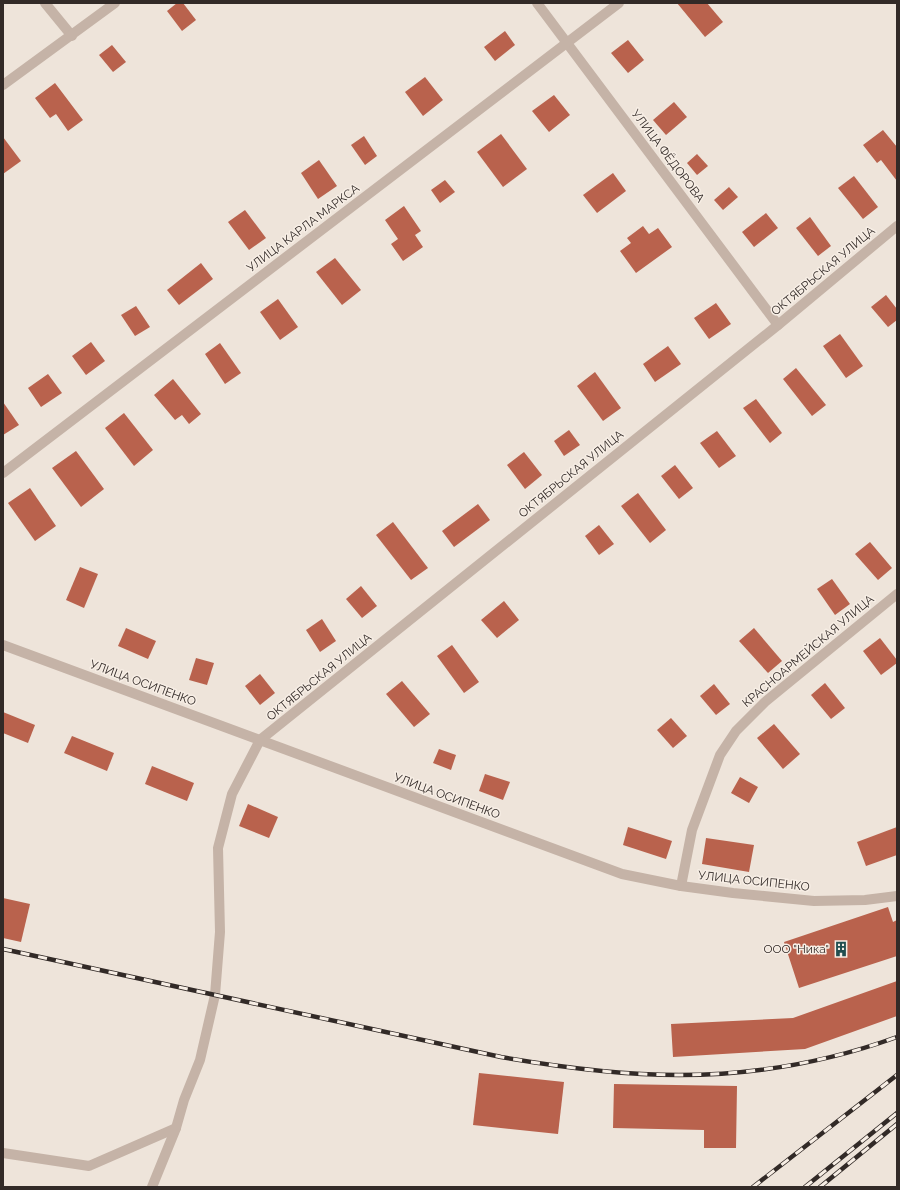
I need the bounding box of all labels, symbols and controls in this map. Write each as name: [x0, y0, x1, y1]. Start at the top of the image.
street label: УЛИЦА ФЁДОРОВА: [629, 107, 707, 205]
street label: УЛИЦА КАРЛА МАРКСА: [244, 181, 362, 275]
street label: ОКТЯБРЬСКАЯ УЛИЦА: [768, 224, 878, 318]
street label: ОКТЯБРЬСКАЯ УЛИЦА: [516, 427, 626, 521]
street label: КРАСНОАРМЕЙСКАЯ УЛИЦА: [739, 592, 877, 710]
street label: ОКТЯБРЬСКАЯ УЛИЦА: [264, 630, 374, 724]
street label: УЛИЦА ОСИПЕНКО: [88, 657, 198, 709]
street label: УЛИЦА ОСИПЕНКО: [392, 770, 502, 822]
street label: УЛИЦА ОСИПЕНКО: [698, 868, 810, 894]
building icon: ООО "Ника": [832, 940, 850, 958]
place label: ООО "Ника": [764, 942, 829, 956]

